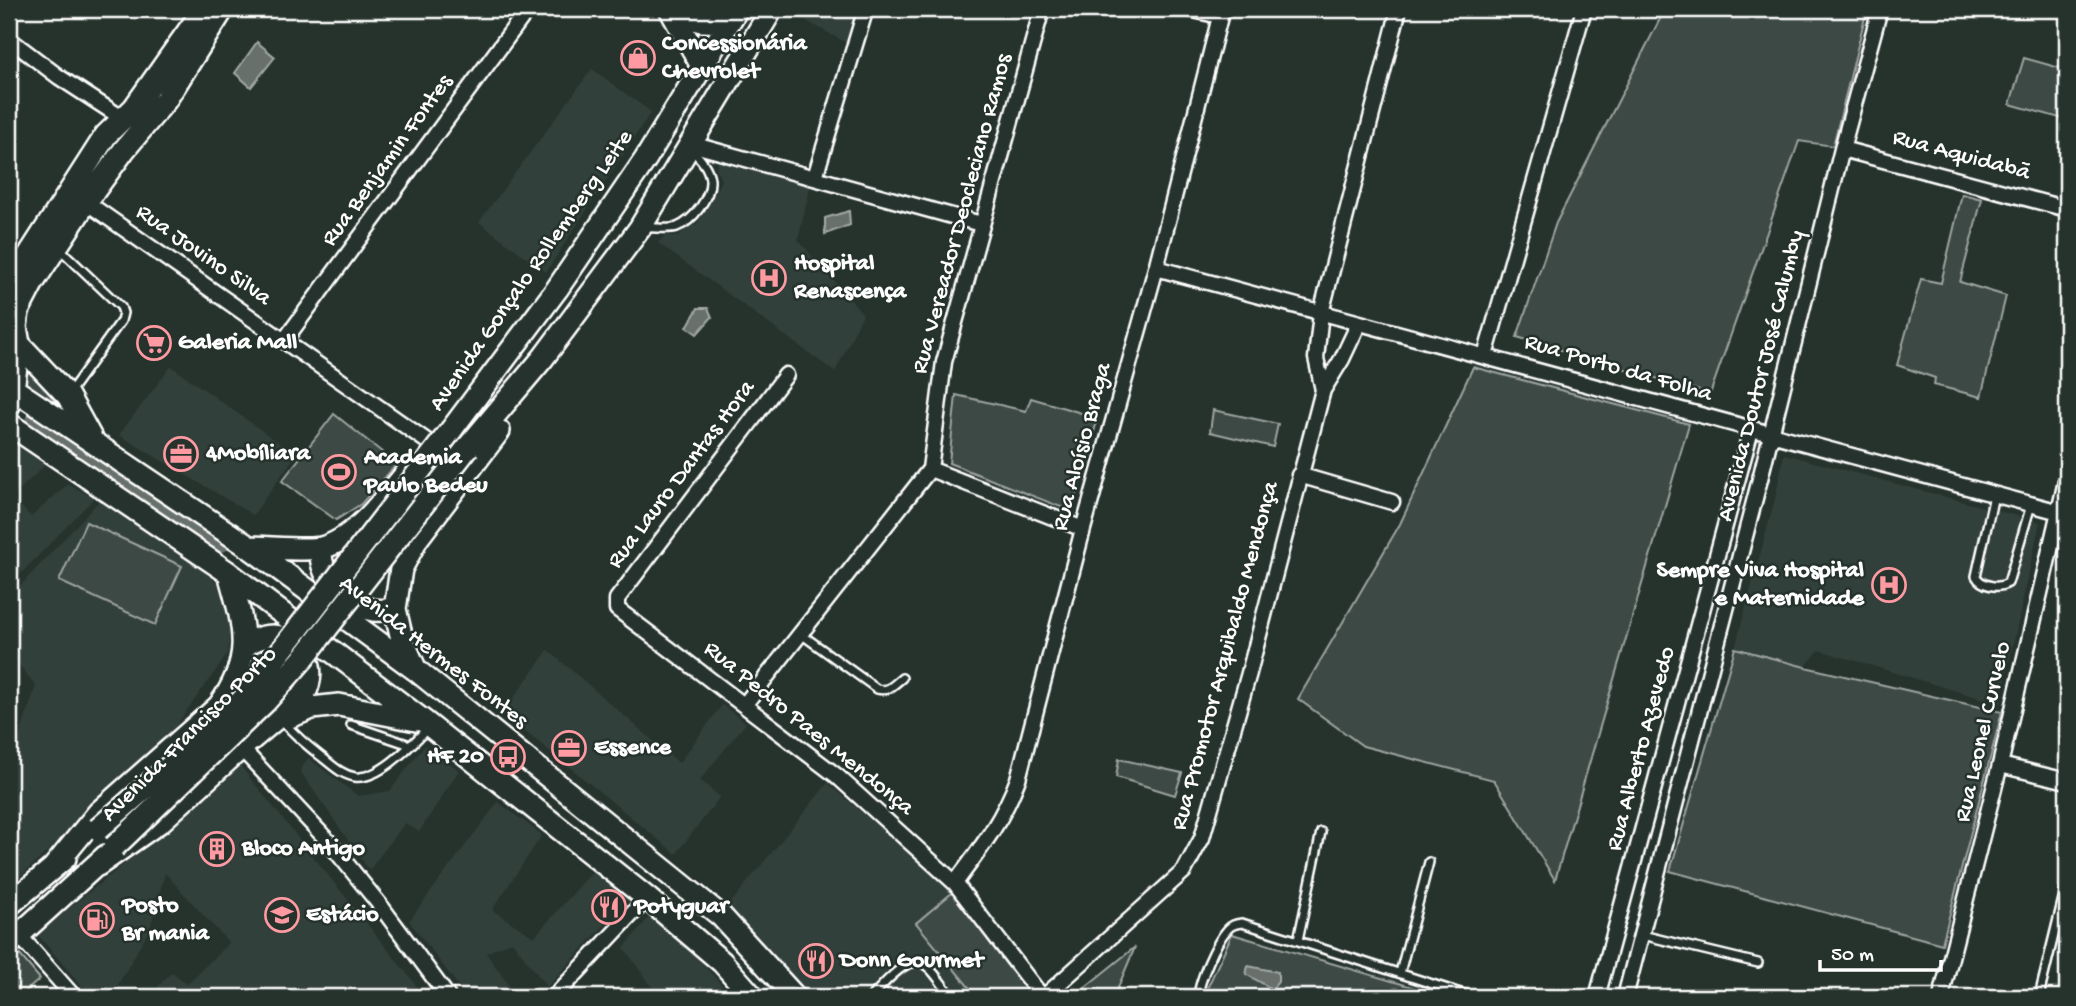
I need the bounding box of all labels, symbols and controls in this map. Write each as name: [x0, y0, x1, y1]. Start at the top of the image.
place label: Concessionária Chevrolet: [662, 30, 808, 87]
shop icon: Concessionária Chevrolet: [619, 39, 657, 77]
street label: Rua Vereador Deocleciano Ramos: [906, 50, 1020, 377]
street label: Rua Benjamin Fontes: [316, 68, 461, 253]
street label: Avenida Gonçalo Rollemberg Leite: [423, 124, 641, 417]
street label: Rua Aquidabã: [1889, 124, 2034, 188]
street label: Rua Jovino Silva: [130, 199, 277, 314]
street label: Avenida Doutor José Calumby: [1712, 227, 1812, 525]
place label: Hospital Renascença: [793, 250, 908, 307]
hospital icon: Hospital Renascença: [750, 259, 788, 297]
supermarket icon: Galeria Mall: [135, 324, 173, 362]
street label: Rua Porto da Folha: [1521, 328, 1716, 410]
place label: Galeria Mall: [178, 329, 297, 358]
street label: Rua Aloísio Braga: [1047, 359, 1120, 534]
street label: Rua Lauro Dantas Hora: [602, 374, 763, 575]
office icon: 4Mobíliara: [162, 435, 200, 473]
place label: 4Mobíliara: [205, 440, 312, 469]
place label: Academia Paulo Bedeu: [362, 444, 488, 501]
sports icon: Academia Paulo Bedeu: [320, 453, 358, 491]
street label: Rua Promotor Arquibaldo Mendonça: [1165, 478, 1287, 834]
place label: Sempre Viva Hospital e Maternidade: [1657, 557, 1866, 614]
hospital icon: Sempre Viva Hospital e Maternidade: [1870, 566, 1908, 604]
street label: Avenida Hermes Fontes: [332, 570, 534, 737]
street label: Rua Pedro Paes Mendonça: [697, 635, 920, 823]
street label: Rua Leonel Curvelo: [1949, 639, 2019, 825]
street label: Avenida Francisco Porto: [96, 641, 284, 829]
street label: Rua Alberto Azevedo: [1601, 644, 1683, 854]
office icon: Essence: [550, 729, 588, 767]
place label: Essence: [594, 734, 673, 763]
bus stop icon: HF 20: [489, 738, 527, 776]
place label: HF 20: [427, 743, 484, 772]
building icon: Bloco Antigo: [198, 830, 236, 868]
place label: Bloco Antigo: [241, 835, 366, 864]
restaurant icon: Potyguar: [590, 888, 628, 926]
place label: Posto Br mania: [120, 892, 210, 949]
place label: Potyguar: [632, 893, 731, 922]
school or university icon: Estácio: [263, 896, 301, 934]
fuel station icon: Posto Br mania: [78, 901, 116, 939]
place label: Estácio: [306, 901, 379, 930]
scale bar: [1820, 929, 1941, 973]
restaurant icon: Donn Gourmet: [797, 942, 835, 980]
text: 50 m: [1831, 944, 1874, 969]
place label: Donn Gourmet: [838, 947, 985, 976]

